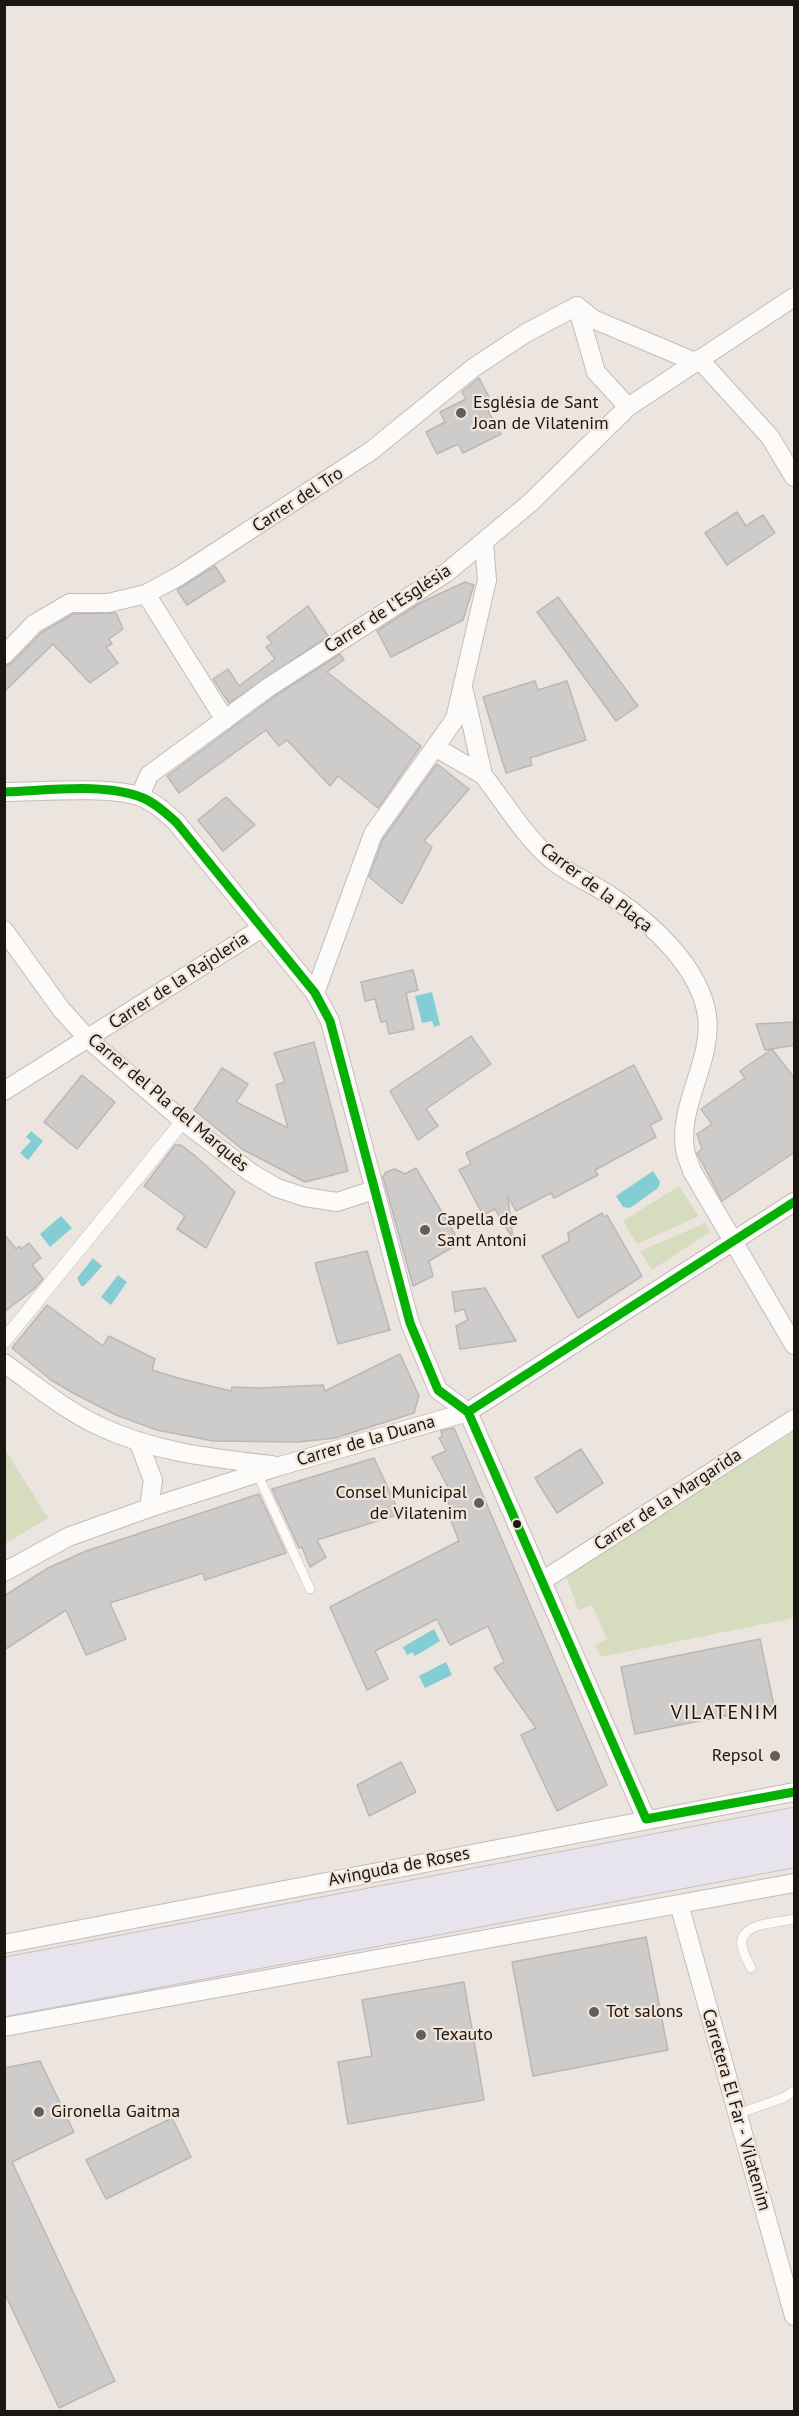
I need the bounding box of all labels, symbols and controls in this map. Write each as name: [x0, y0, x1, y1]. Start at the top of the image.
place label: Església de Sant Joan de Vilatenim: [473, 392, 609, 434]
marker: Església de Sant Joan de Vilatenim: [454, 406, 468, 420]
street label: Carrer del Tro: [249, 463, 347, 537]
street label: Carrer de l'Església: [321, 560, 455, 658]
street label: Carrer de la Plaça: [536, 839, 656, 937]
street label: Carrer de la Rajoleria: [105, 928, 253, 1034]
street label: Carrer del Pla del Marquès: [83, 1029, 253, 1177]
place label: Capella de Sant Antoni: [437, 1209, 527, 1252]
marker: Capella de Sant Antoni: [418, 1223, 432, 1237]
street label: Carrer de la Duana: [294, 1411, 438, 1471]
street label: Carrer de la Margarida: [590, 1444, 746, 1556]
place label: Consel Municipal de Vilatenim: [336, 1482, 467, 1524]
marker: Consel Municipal de Vilatenim: [472, 1496, 486, 1510]
unlabelled marker: [511, 1518, 523, 1530]
district label: VILATENIM: [671, 1701, 779, 1725]
place label: Repsol: [712, 1745, 763, 1767]
marker: Repsol: [768, 1749, 782, 1763]
street label: Avinguda de Roses: [327, 1843, 471, 1891]
place label: Tot salons: [606, 2001, 683, 2023]
marker: Tot salons: [587, 2005, 601, 2019]
street label: Carretera El Far - Vilatenim: [697, 2007, 775, 2213]
place label: Texauto: [433, 2024, 493, 2046]
marker: Texauto: [414, 2028, 428, 2042]
place label: Gironella Gaitma: [51, 2101, 180, 2123]
marker: Gironella Gaitma: [32, 2105, 46, 2119]

